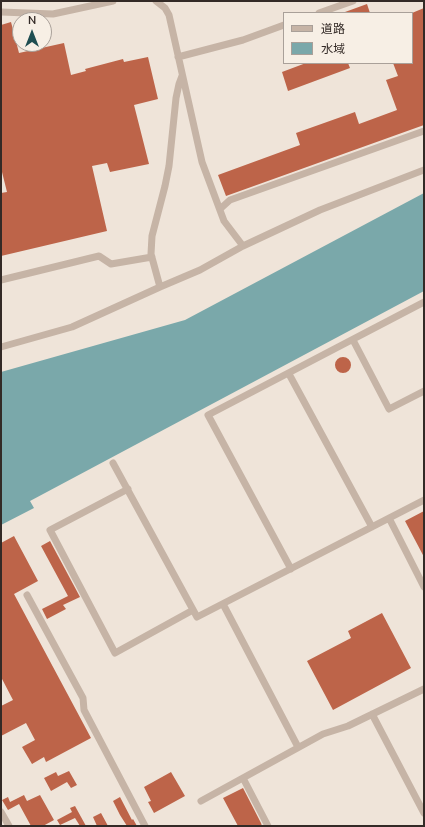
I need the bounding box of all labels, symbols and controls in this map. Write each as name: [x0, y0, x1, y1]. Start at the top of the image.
north arrow: [12, 12, 52, 52]
legend: [283, 12, 413, 64]
text: N: [28, 13, 36, 28]
text: 道路: [321, 21, 345, 37]
text: 水域: [321, 41, 345, 57]

